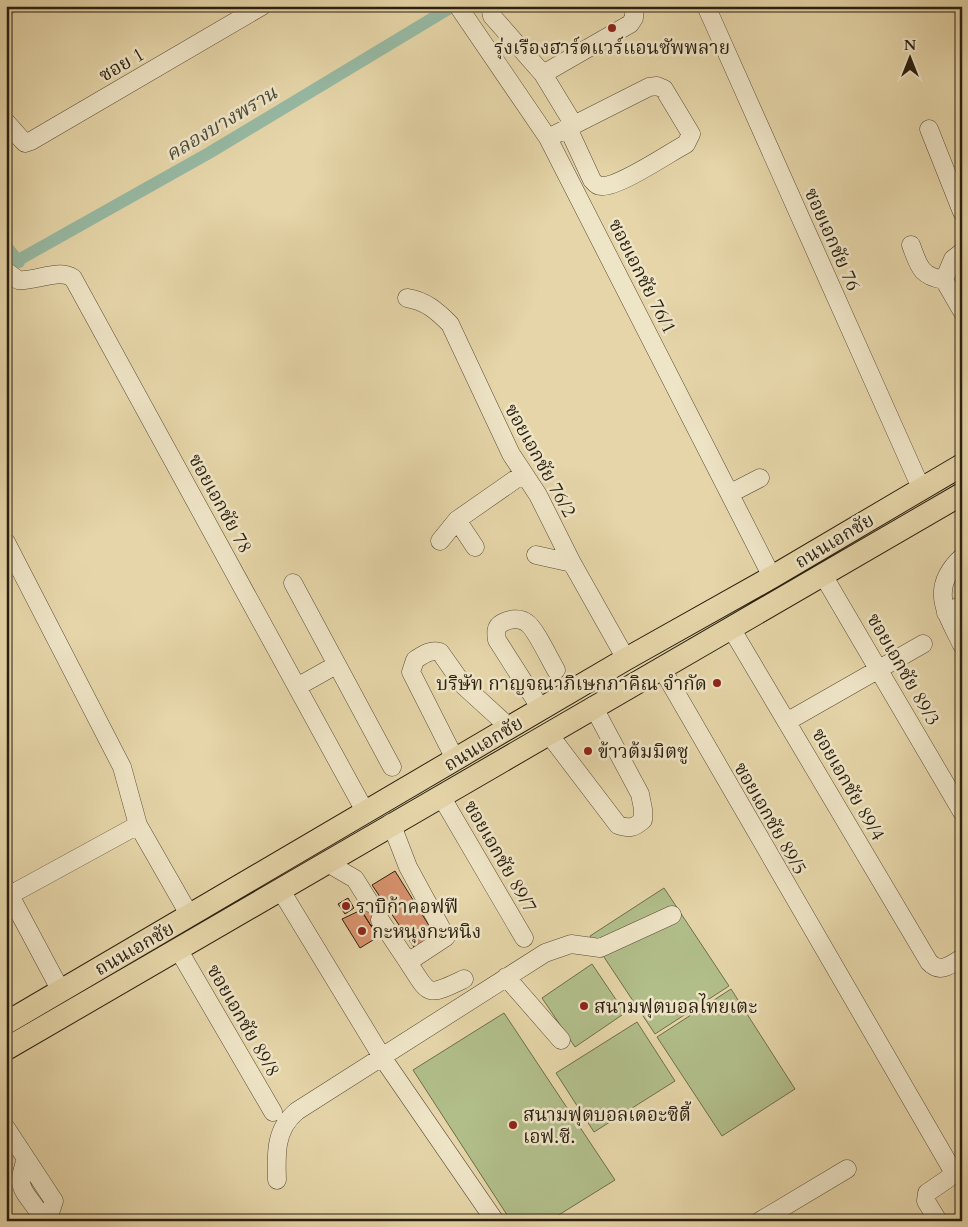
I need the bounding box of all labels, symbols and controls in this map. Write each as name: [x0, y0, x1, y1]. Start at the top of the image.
marker: รุ่งเรืองฮาร์ดแวร์แอนซัพพลาย: [606, 22, 618, 34]
north arrow: [886, 32, 936, 82]
place label: รุ่งเรืองฮาร์ดแวร์แอนซัพพลาย: [494, 35, 730, 61]
text: N: [904, 36, 916, 55]
street label: ซอย 1: [94, 41, 149, 88]
water label: คลองบางพราน: [160, 79, 283, 167]
street label: ซอยเอกชัย 76: [798, 184, 866, 295]
street label: ซอยเอกชัย 76/1: [602, 214, 682, 338]
street label: ซอยเอกชัย 76/2: [498, 399, 582, 522]
street label: ซอยเอกชัย 78: [182, 449, 258, 558]
street label: ถนนเอกชัย: [790, 507, 879, 575]
street label: ซอยเอกชัย 89/3: [860, 608, 946, 731]
place label: บริษัท กาญจณาภิเษกภาคิณ จำกัด: [436, 671, 707, 697]
marker: บริษัท กาญจณาภิเษกภาคิณ จำกัด: [711, 677, 723, 689]
street label: ถนนเอกชัย: [439, 710, 528, 778]
street label: ซอยเอกชัย 89/4: [805, 723, 891, 846]
place label: ข้าวต้มมิตซู: [598, 739, 689, 765]
marker: ข้าวต้มมิตซู: [582, 745, 594, 757]
street label: ซอยเอกชัย 89/5: [727, 757, 813, 880]
street label: ซอยเอกชัย 89/7: [457, 795, 543, 918]
place label: ราบิก้าคอฟฟี: [356, 894, 458, 920]
marker: ราบิก้าคอฟฟี: [340, 900, 352, 912]
street label: ถนนเอกชัย: [90, 916, 179, 982]
place label: กะหนุงกะหนิง: [372, 919, 481, 945]
marker: กะหนุงกะหนิง: [356, 925, 368, 937]
street label: ซอยเอกชัย 89/8: [200, 959, 286, 1082]
place label: สนามฟุตบอลไทยเตะ: [594, 993, 757, 1020]
marker: สนามฟุตบอลไทยเตะ: [578, 1000, 590, 1012]
place label: สนามฟุตบอลเดอะซิตี้ เอฟ.ซี.: [523, 1100, 692, 1150]
marker: สนามฟุตบอลเดอะซิตี้ เอฟ.ซี.: [507, 1119, 519, 1131]

